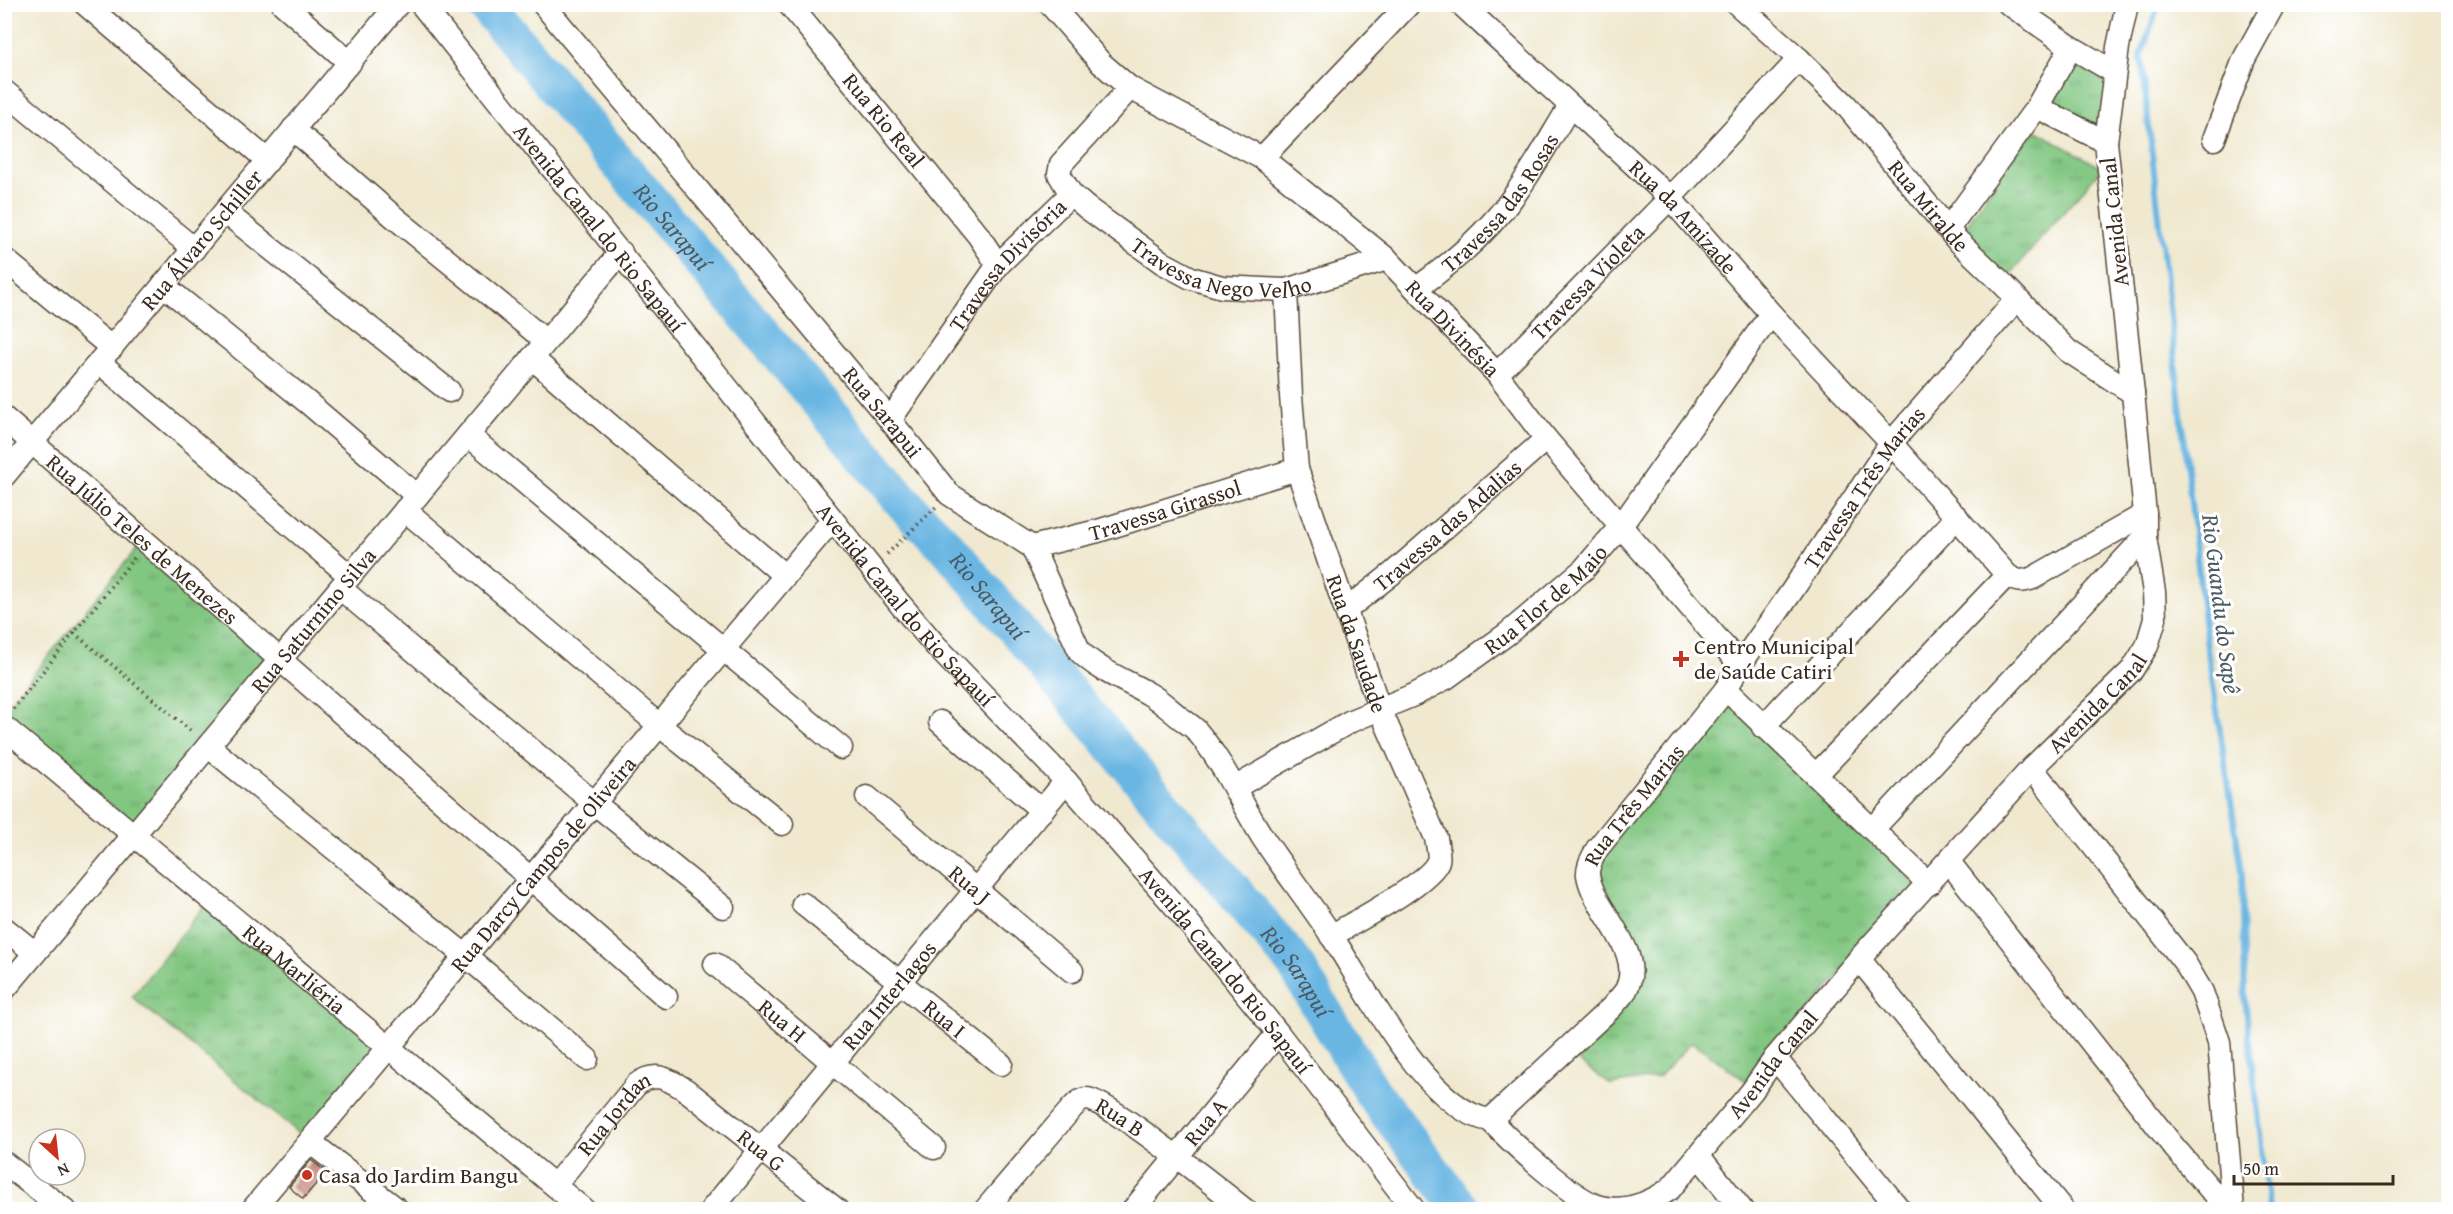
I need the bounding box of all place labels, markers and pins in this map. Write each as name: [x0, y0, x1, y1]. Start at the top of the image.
place label: Centro Municipal de Saúde Catiri: [1694, 630, 1854, 687]
marker: Centro Municipal de Saúde Catiri: [1672, 650, 1690, 668]
place label: Casa do Jardim Bangu: [319, 1159, 518, 1191]
marker: Casa do Jardim Bangu: [300, 1168, 314, 1182]

